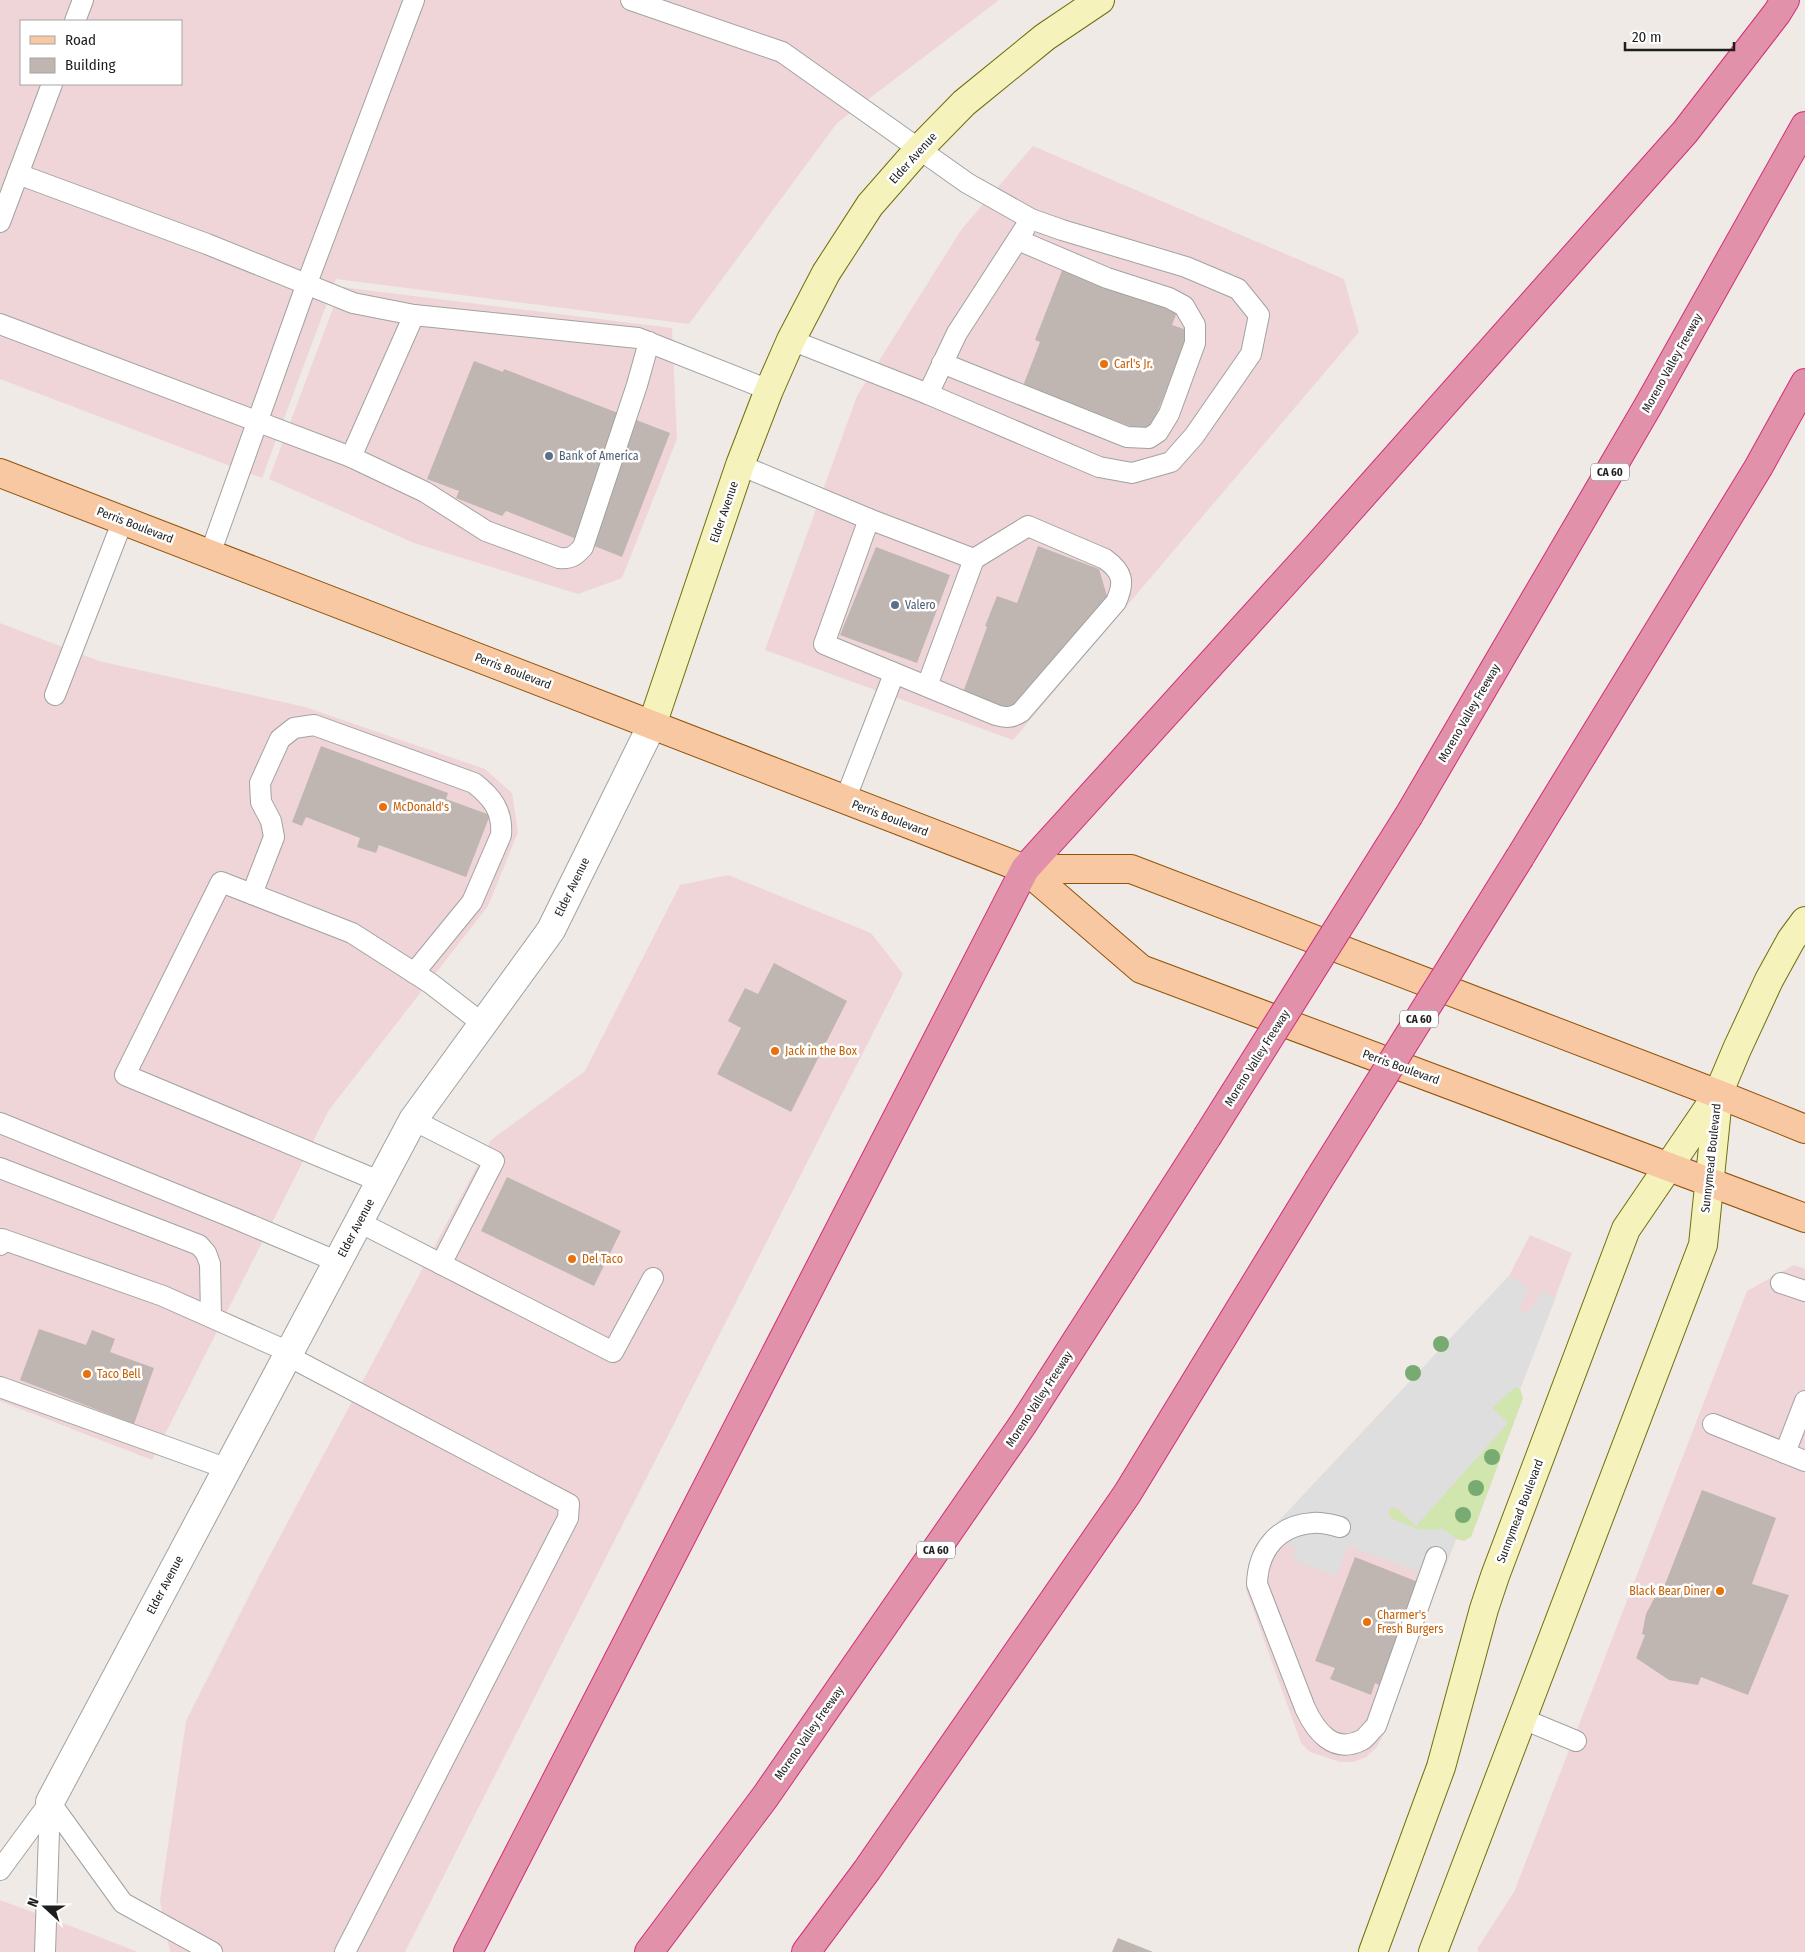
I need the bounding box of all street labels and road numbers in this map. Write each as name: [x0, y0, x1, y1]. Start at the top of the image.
street label: Elder Avenue: [886, 129, 940, 186]
street label: Moreno Valley Freeway: [1639, 310, 1705, 415]
road number: CA 60: [1591, 464, 1629, 481]
street label: Elder Avenue: [707, 479, 741, 545]
street label: Perris Boulevard: [95, 504, 175, 546]
street label: Perris Boulevard: [473, 650, 553, 692]
street label: Moreno Valley Freeway: [1435, 661, 1503, 765]
street label: Perris Boulevard: [850, 797, 930, 839]
street label: Elder Avenue: [552, 855, 592, 919]
street label: Moreno Valley Freeway: [1222, 1007, 1293, 1109]
road number: CA 60: [1400, 1011, 1438, 1028]
street label: Perris Boulevard: [1361, 1047, 1441, 1087]
street label: Sunnymead Boulevard: [1698, 1103, 1724, 1213]
street label: Elder Avenue: [335, 1196, 377, 1260]
street label: Moreno Valley Freeway: [1003, 1348, 1075, 1449]
street label: Sunnymead Boulevard: [1494, 1457, 1546, 1565]
road number: CA 60: [917, 1542, 955, 1558]
street label: Elder Avenue: [144, 1553, 186, 1617]
street label: Moreno Valley Freeway: [771, 1683, 847, 1783]

